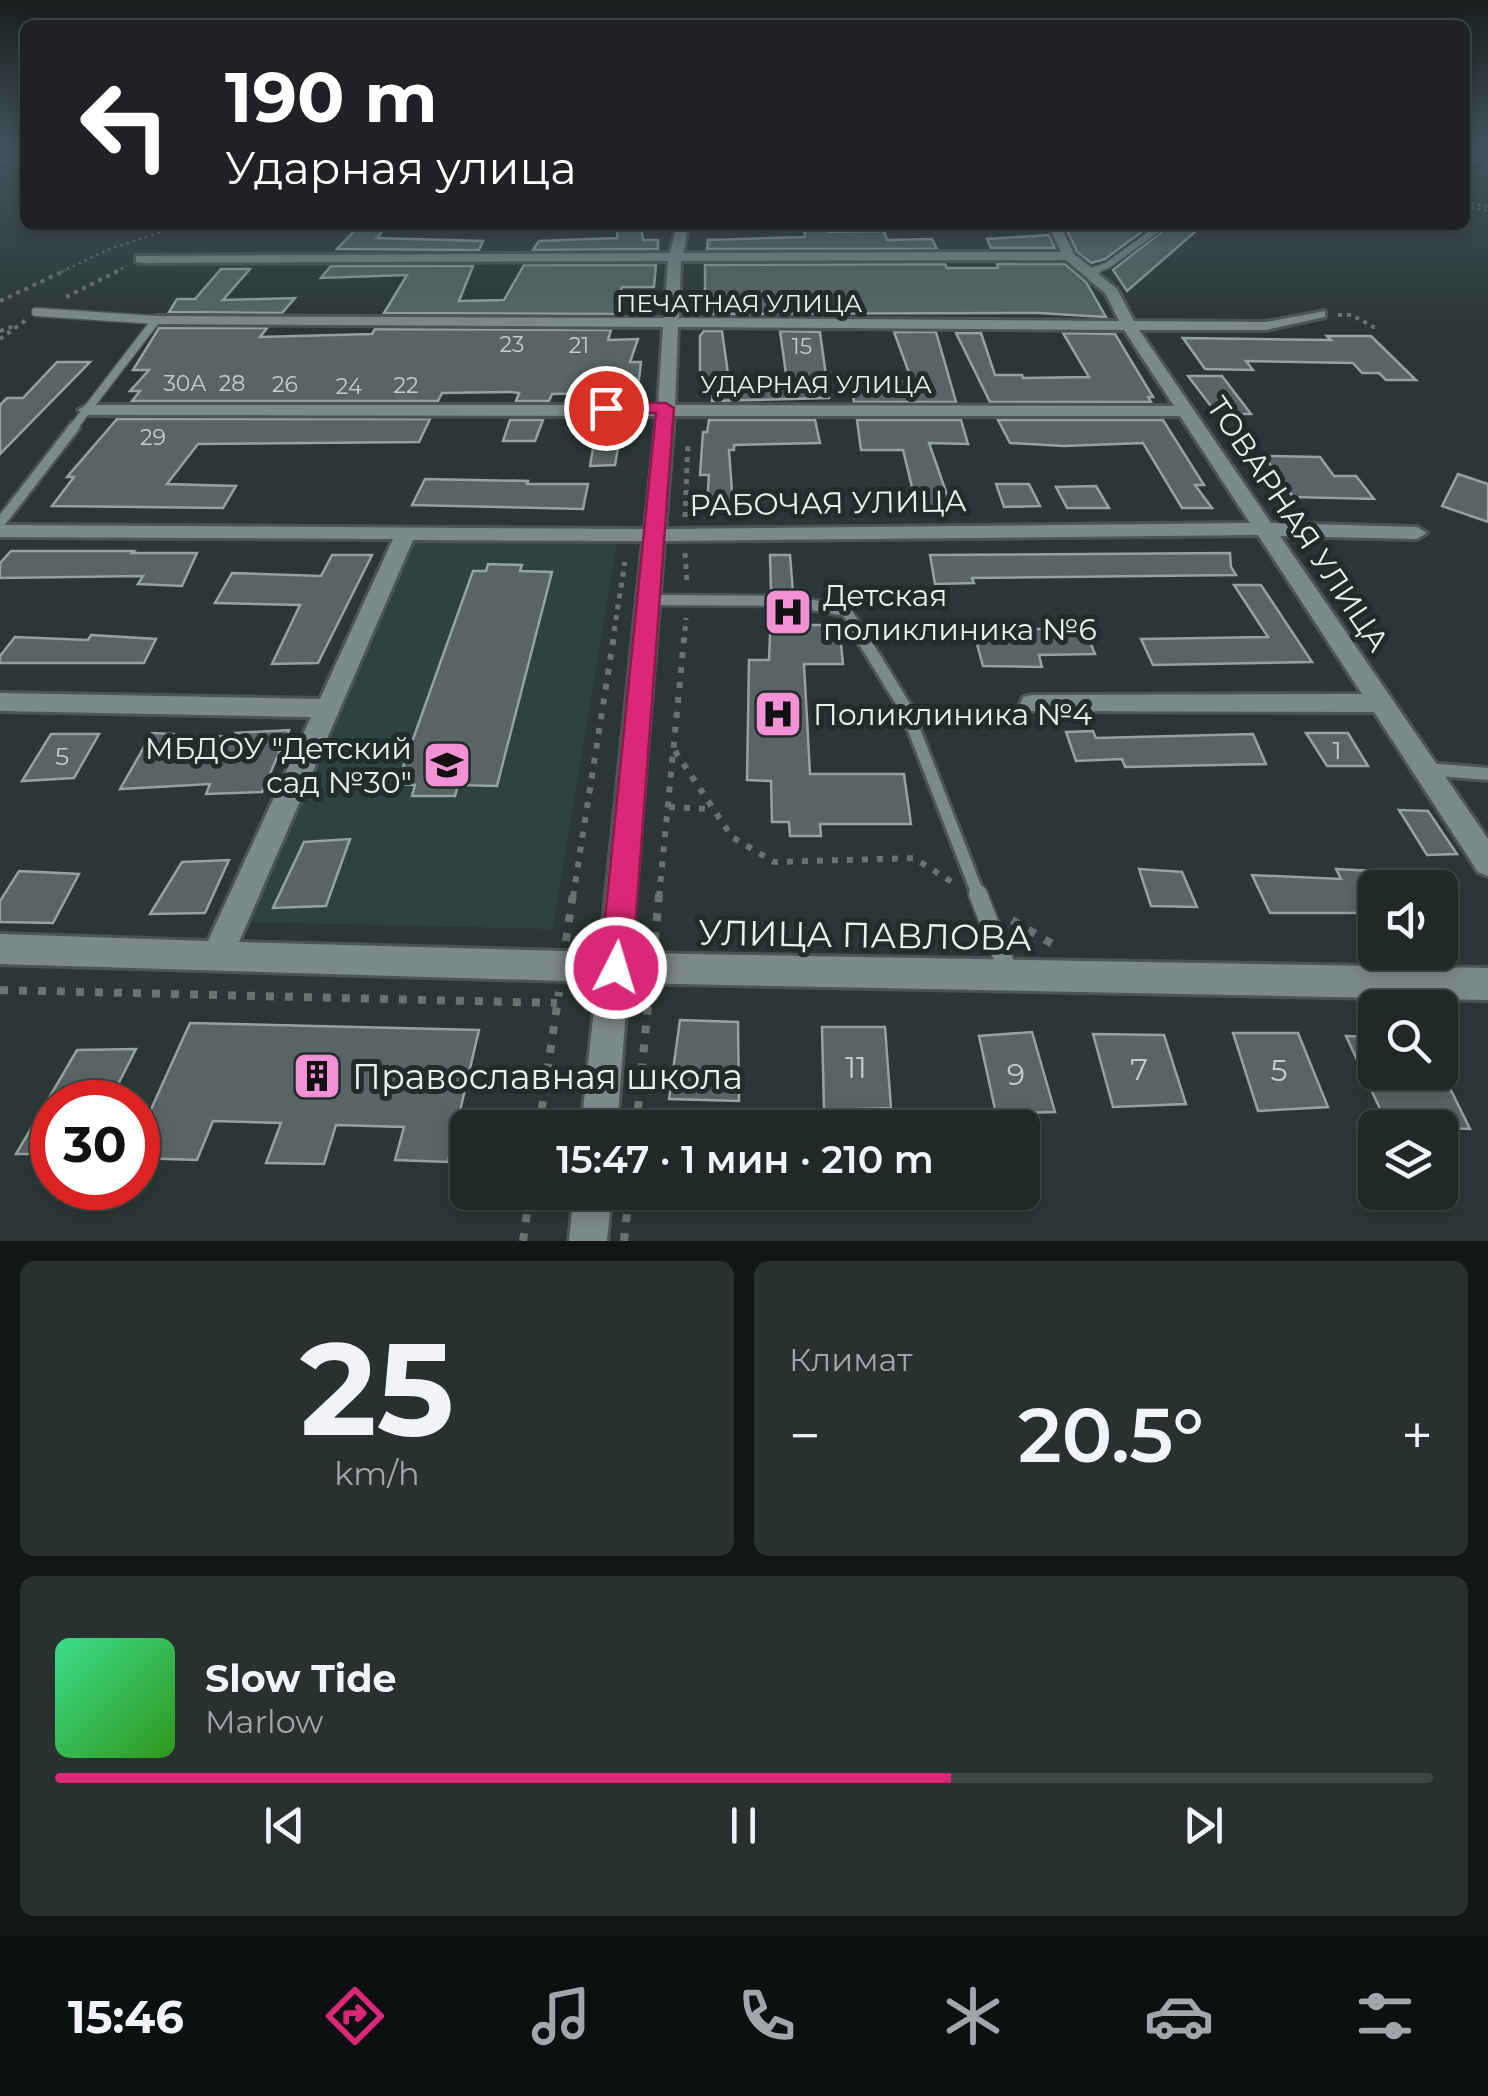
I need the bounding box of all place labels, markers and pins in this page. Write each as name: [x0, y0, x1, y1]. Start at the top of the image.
pin: [564, 366, 649, 451]
place label: Детская поликлиника №6: [823, 577, 1097, 648]
hospital icon: Детская поликлиника №6: [762, 586, 814, 638]
hospital icon: Поликлиника №4: [752, 688, 804, 740]
place label: Поликлиника №4: [813, 696, 1092, 733]
place label: МБДОУ "Детский сад №30": [145, 730, 412, 801]
school or university icon: МБДОУ "Детский сад №30": [421, 739, 473, 791]
building icon: Православная школа: [291, 1050, 343, 1102]
place label: Православная школа: [352, 1055, 743, 1098]

